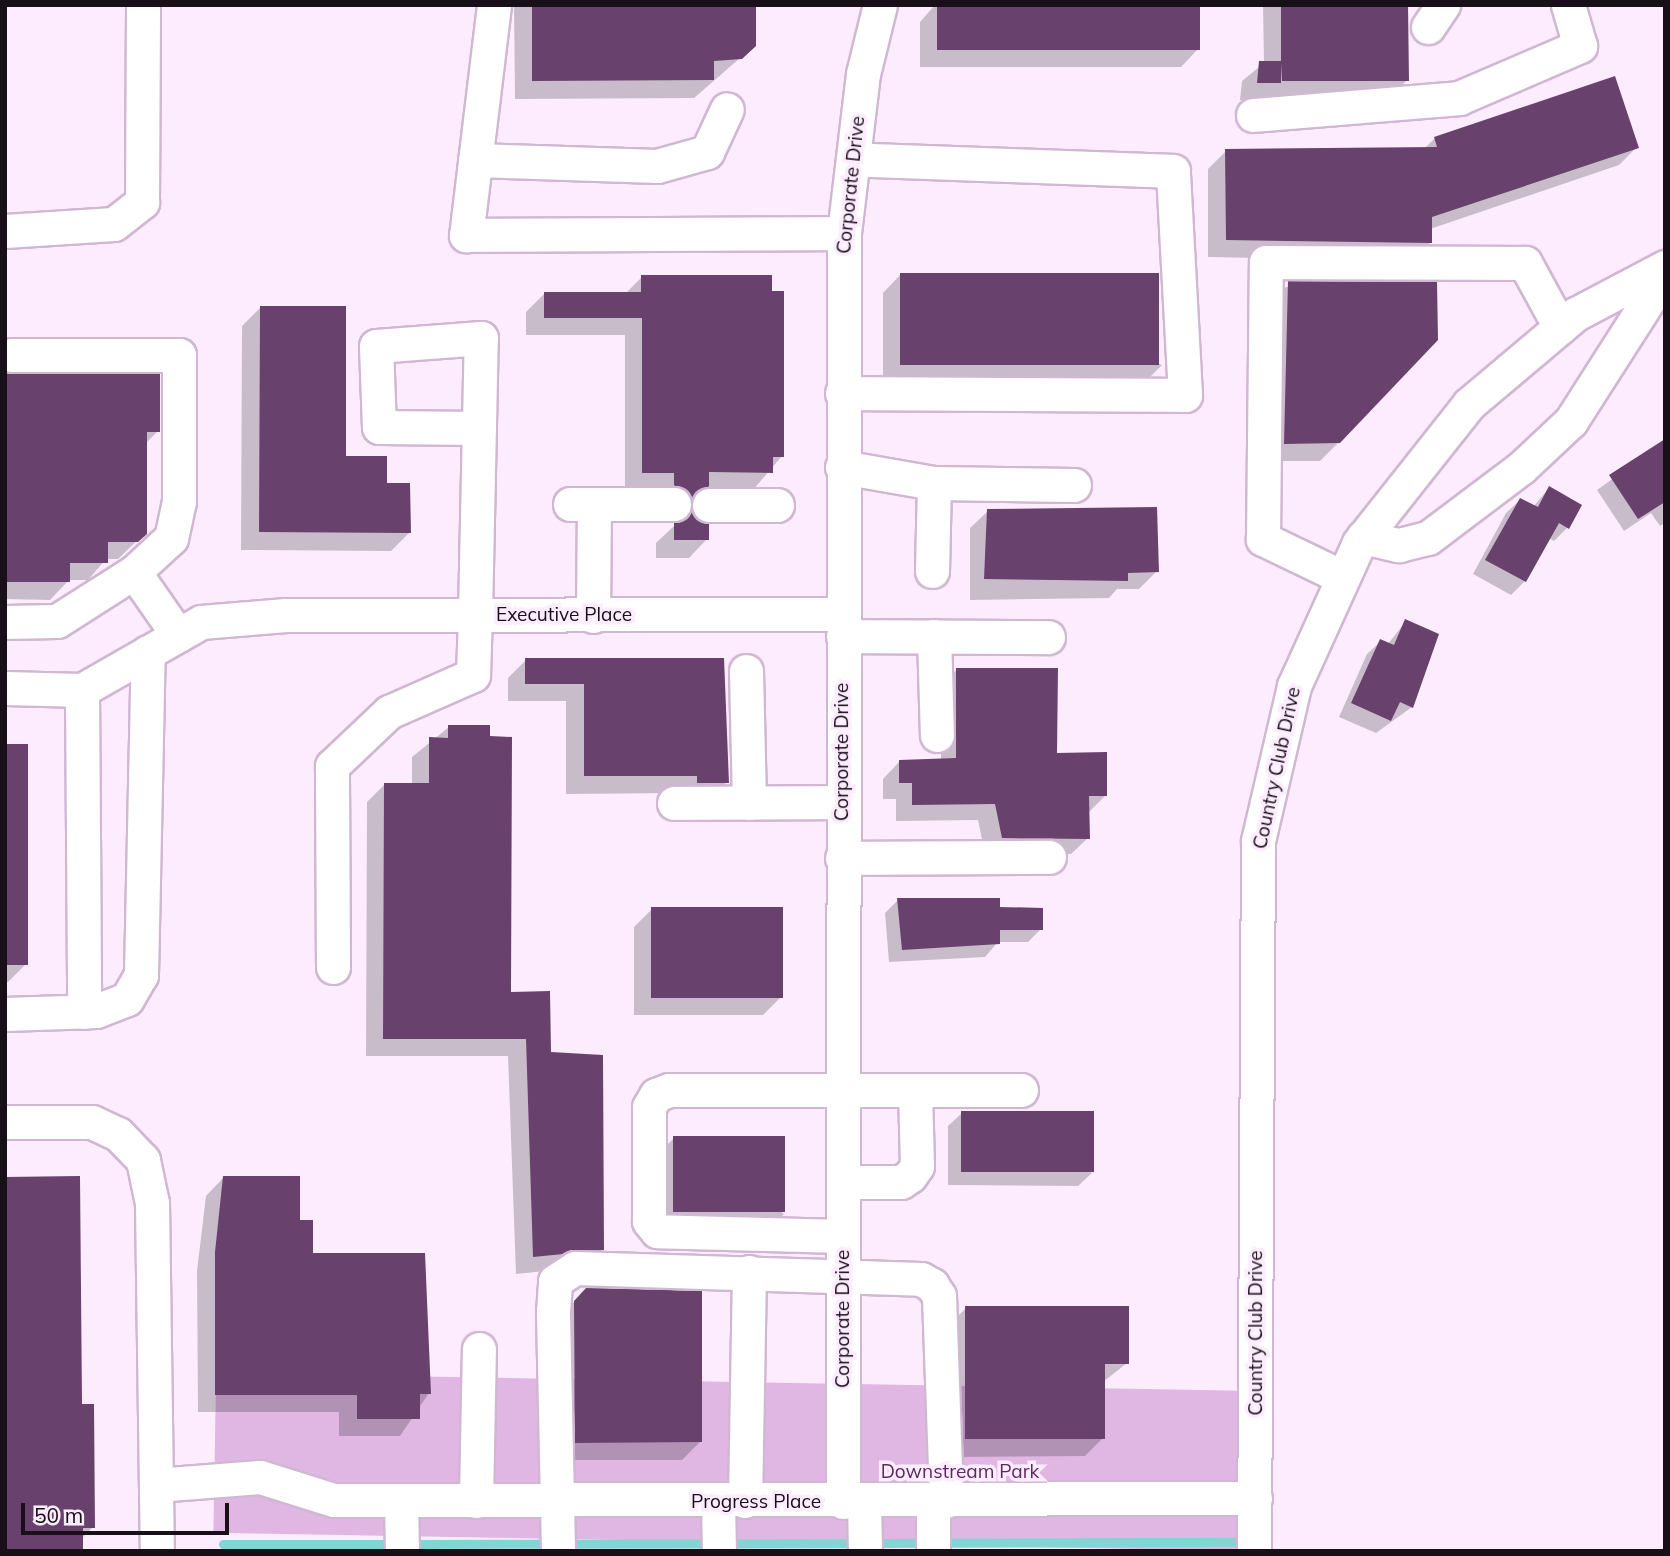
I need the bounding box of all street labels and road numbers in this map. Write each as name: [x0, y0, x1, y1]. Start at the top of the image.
street label: Corporate Drive: [832, 115, 870, 255]
street label: Executive Place: [496, 604, 632, 626]
street label: Corporate Drive: [831, 683, 853, 821]
street label: Country Club Drive: [1249, 685, 1305, 851]
street label: Corporate Drive: [832, 1250, 854, 1388]
street label: Country Club Drive: [1245, 1250, 1267, 1416]
street label: Progress Place: [691, 1491, 821, 1513]

